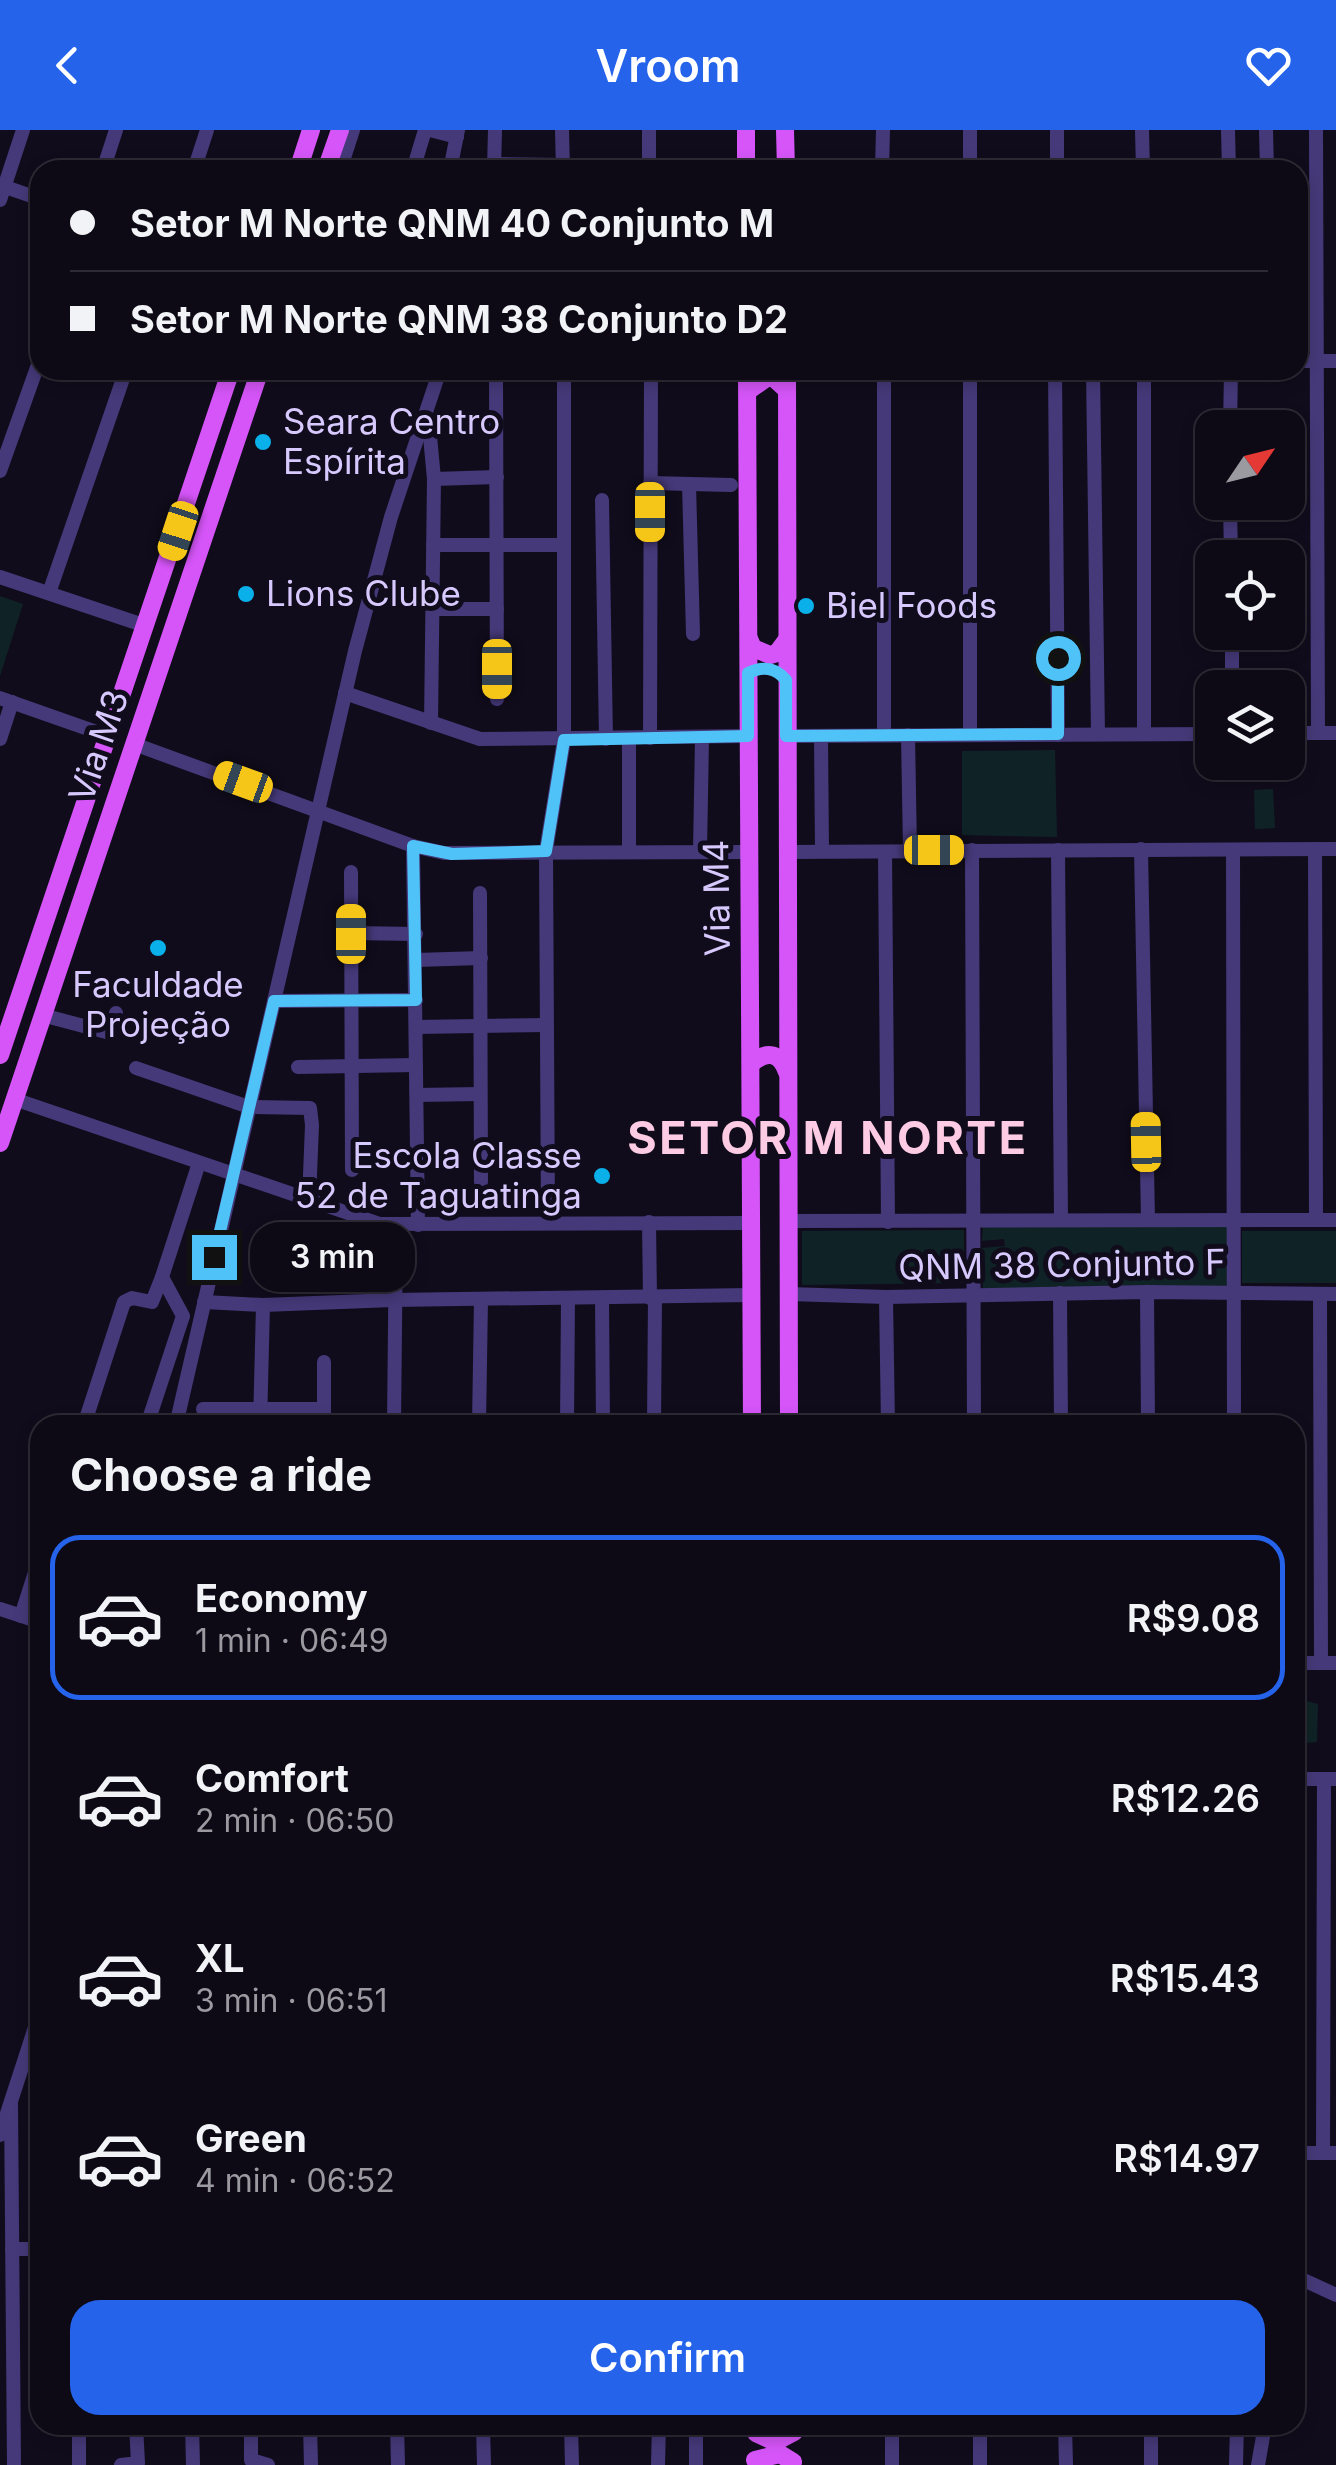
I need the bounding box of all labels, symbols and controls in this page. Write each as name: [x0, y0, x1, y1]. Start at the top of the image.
icon: back: [40, 38, 95, 93]
text: Vroom: [596, 38, 740, 93]
icon: heart: [1241, 38, 1296, 93]
text: Setor M Norte QNM 40 Conjunto M: [130, 200, 774, 246]
text: Setor M Norte QNM 38 Conjunto D2: [130, 296, 788, 342]
place label: Seara Centro Espírita: [283, 400, 500, 482]
north arrow: [1195, 410, 1305, 520]
map controls: [1195, 410, 1305, 780]
marker: Seara Centro Espírita: [252, 431, 274, 453]
car: [635, 482, 665, 542]
car: [154, 498, 202, 564]
button: locate: [1195, 540, 1305, 650]
place label: Lions Clube: [266, 572, 461, 614]
marker: Lions Clube: [235, 583, 257, 605]
place label: Biel Foods: [826, 584, 997, 626]
marker: Biel Foods: [795, 595, 817, 617]
route start: [1036, 636, 1081, 681]
car: [482, 639, 512, 699]
button: layers: [1195, 670, 1305, 780]
street label: Via M3: [59, 684, 137, 807]
car: [210, 758, 276, 806]
car: [904, 835, 964, 865]
street label: Via M4: [694, 839, 738, 957]
car: [336, 904, 366, 964]
marker: Faculdade Projeção: [147, 937, 169, 959]
place label: Faculdade Projeção: [72, 963, 244, 1045]
district label: SETOR M NORTE: [627, 1110, 1029, 1165]
car: [1130, 1112, 1162, 1172]
place label: Escola Classe 52 de Taguatinga: [295, 1134, 582, 1216]
marker: Escola Classe 52 de Taguatinga: [591, 1165, 613, 1187]
callout: 3 min: [249, 1222, 414, 1292]
route end: [192, 1235, 237, 1280]
text: 3 min: [290, 1237, 375, 1276]
street label: QNM 38 Conjunto F: [898, 1240, 1226, 1288]
text: Choose a ride: [70, 1447, 372, 1502]
icon: car: [75, 1573, 165, 1663]
text: Economy: [195, 1575, 368, 1621]
text: R$9.08: [1127, 1595, 1260, 1641]
text: 1 min · 06:49: [195, 1621, 389, 1660]
icon: car: [75, 1753, 165, 1843]
text: Comfort: [195, 1755, 349, 1801]
text: R$12.26: [1111, 1775, 1260, 1821]
text: 2 min · 06:50: [195, 1801, 394, 1840]
icon: car: [75, 1933, 165, 2023]
text: XL: [195, 1935, 245, 1981]
text: R$15.43: [1110, 1955, 1260, 2001]
text: 3 min · 06:51: [195, 1981, 387, 2020]
icon: car: [75, 2113, 165, 2203]
text: Green: [195, 2115, 307, 2161]
text: R$14.97: [1113, 2135, 1260, 2181]
text: 4 min · 06:52: [195, 2161, 395, 2200]
button: Confirm: [70, 2300, 1265, 2415]

